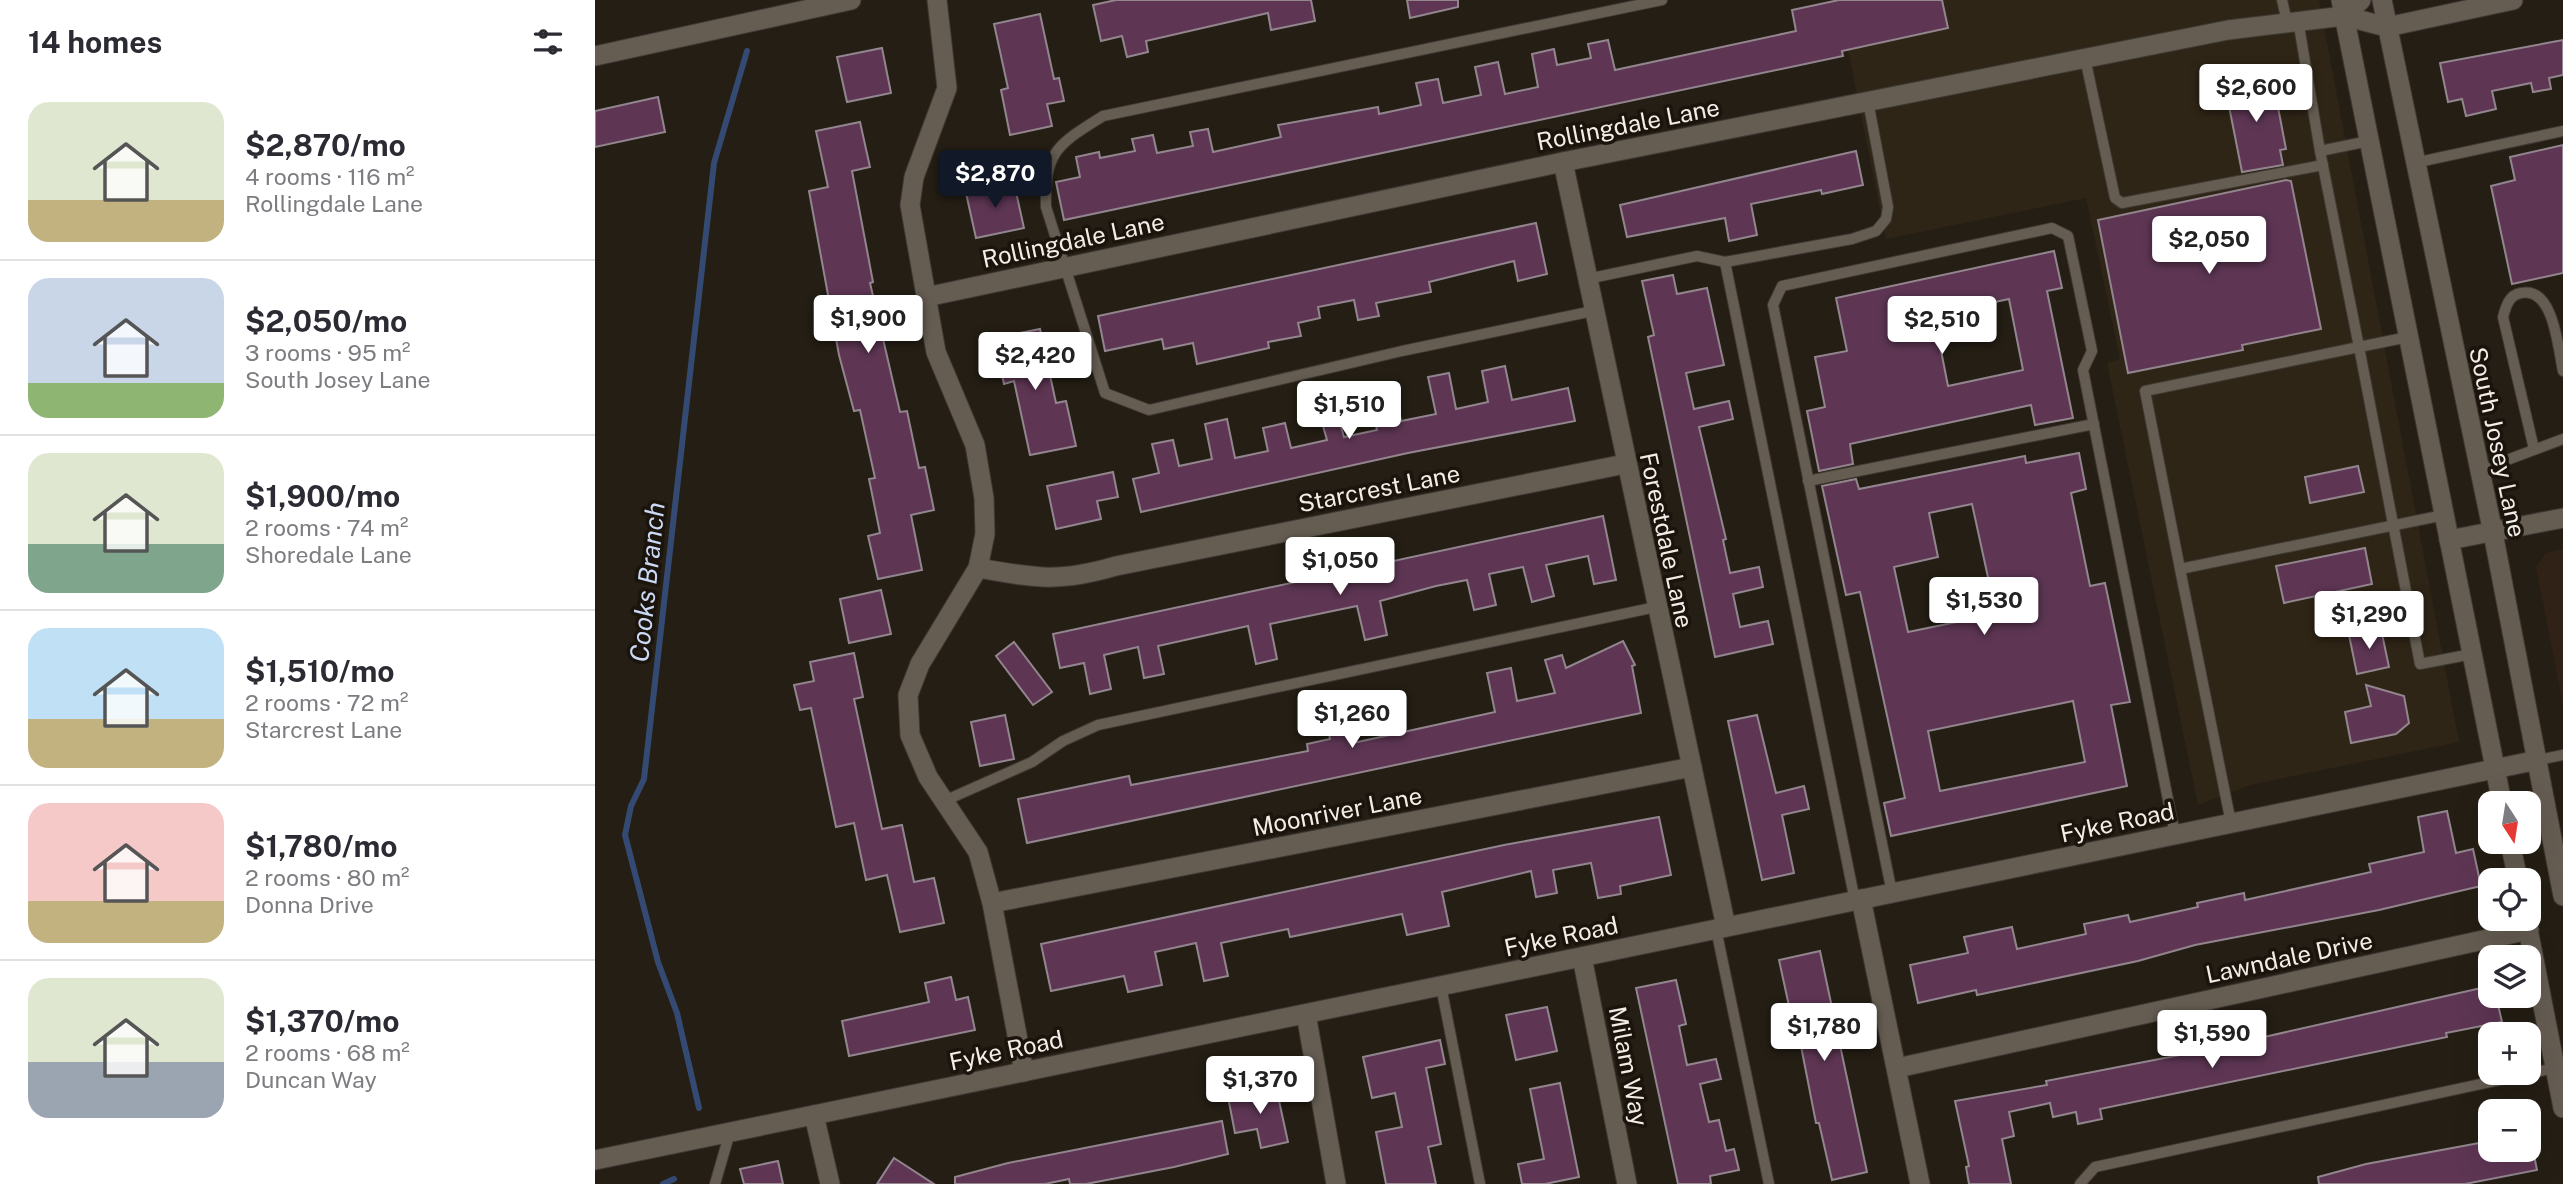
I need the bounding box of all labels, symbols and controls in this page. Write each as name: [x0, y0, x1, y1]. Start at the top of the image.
icon: filters: [529, 23, 567, 61]
text: 14 homes: [28, 24, 162, 60]
pin: $2,600: [2199, 64, 2313, 124]
text: $2,600: [2215, 73, 2297, 100]
street label: Rollingdale Lane: [1534, 93, 1722, 155]
text: $2,870/mo: [245, 127, 406, 163]
icon: home: [84, 130, 168, 214]
pin: $2,870: [938, 150, 1052, 210]
text: $2,870: [955, 159, 1035, 186]
text: 4 rooms · 116 m²: [245, 163, 414, 190]
text: Rollingdale Lane: [245, 190, 423, 217]
street label: Rollingdale Lane: [979, 207, 1167, 273]
pin: $2,050: [2152, 216, 2266, 276]
text: $2,050: [2168, 225, 2250, 252]
pin: $1,900: [811, 296, 925, 355]
pin: $2,510: [1885, 296, 1999, 356]
text: $2,050/mo: [245, 303, 407, 339]
text: $1,900: [830, 304, 906, 331]
text: $2,510: [1904, 305, 1980, 332]
icon: home: [84, 306, 168, 390]
pin: $2,420: [978, 332, 1092, 392]
text: 3 rooms · 95 m²: [245, 339, 411, 366]
text: $2,420: [994, 341, 1076, 368]
street label: South Josey Lane: [2464, 344, 2532, 540]
text: South Josey Lane: [245, 366, 431, 393]
pin: $1,510: [1292, 382, 1406, 441]
text: $1,510: [1313, 390, 1385, 417]
street label: Forestdale Lane: [1635, 450, 1699, 630]
street label: Starcrest Lane: [1296, 459, 1462, 517]
text: $1,900/mo: [245, 478, 400, 514]
icon: home: [84, 481, 168, 565]
water label: Cooks Branch: [623, 500, 671, 664]
text: 2 rooms · 74 m²: [245, 514, 408, 541]
pin: $1,050: [1283, 538, 1397, 597]
text: Shoredale Lane: [245, 541, 412, 568]
text: $1,050: [1301, 546, 1379, 573]
pin: $1,530: [1927, 578, 2041, 637]
text: $1,530: [1945, 586, 2023, 613]
pin: $1,290: [2312, 592, 2426, 651]
text: $1,290: [2331, 600, 2407, 627]
text: $1,510/mo: [245, 653, 395, 689]
icon: home: [84, 656, 168, 740]
text: 2 rooms · 72 m²: [245, 689, 408, 716]
pin: $1,260: [1295, 690, 1409, 750]
text: $1,260: [1314, 699, 1390, 726]
text: Starcrest Lane: [245, 716, 402, 743]
street label: Moonriver Lane: [1250, 781, 1424, 841]
north arrow: [2478, 791, 2541, 854]
map controls: [2478, 791, 2541, 1162]
street label: Fyke Road: [2057, 796, 2177, 848]
text: $1,780/mo: [245, 828, 398, 864]
icon: home: [84, 831, 168, 915]
text: 2 rooms · 80 m²: [245, 864, 410, 891]
button: locate: [2478, 868, 2541, 931]
text: Donna Drive: [245, 891, 374, 918]
street label: Fyke Road: [1501, 910, 1621, 962]
street label: Lawndale Drive: [2203, 926, 2375, 988]
button: layers: [2478, 945, 2541, 1008]
text: $1,370/mo: [245, 1003, 399, 1039]
street label: Milam Way: [1604, 1004, 1654, 1128]
pin: $1,780: [1767, 1004, 1881, 1063]
icon: home: [84, 1006, 168, 1090]
pin: $1,590: [2155, 1010, 2269, 1070]
text: $1,780: [1787, 1012, 1861, 1039]
text: $1,590: [2173, 1019, 2251, 1046]
button: +: [2478, 1022, 2541, 1085]
street label: Fyke Road: [946, 1024, 1066, 1076]
text: 2 rooms · 68 m²: [245, 1039, 410, 1066]
pin: $1,370: [1203, 1056, 1317, 1116]
text: $1,370: [1222, 1065, 1298, 1092]
text: Duncan Way: [245, 1066, 377, 1093]
button: −: [2478, 1099, 2541, 1162]

